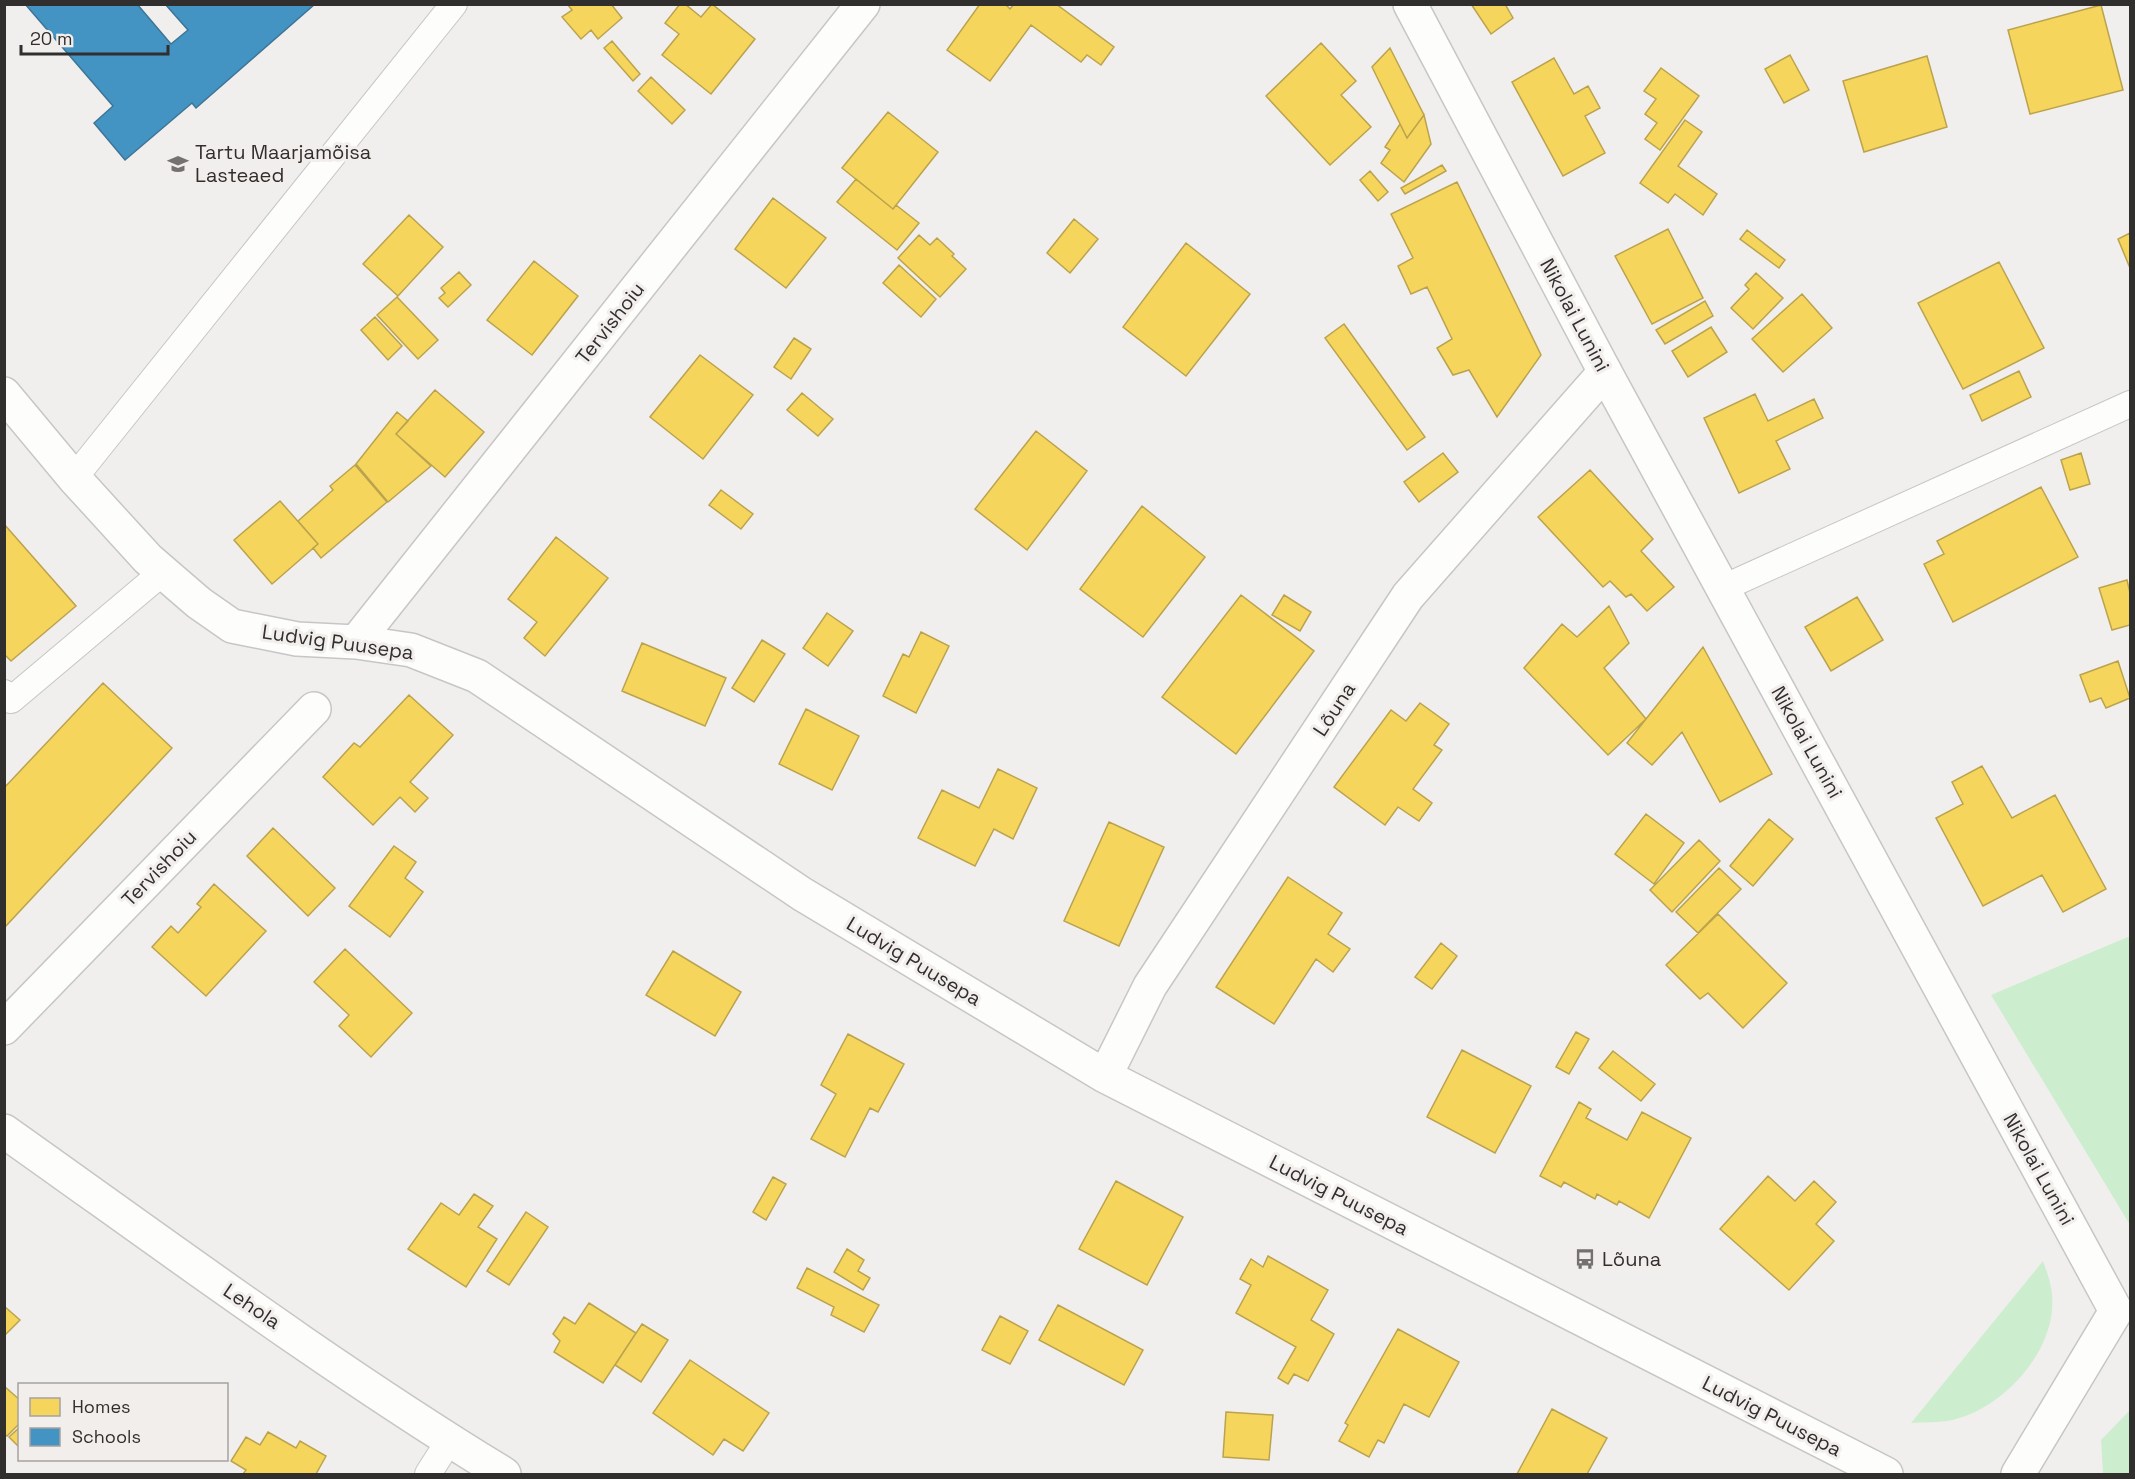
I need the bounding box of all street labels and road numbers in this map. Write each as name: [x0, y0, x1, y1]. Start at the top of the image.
street label: Nikolai Lunini: [1534, 254, 1616, 376]
street label: Tervishoiu: [570, 277, 650, 369]
street label: Ludvig Puusepa: [260, 618, 416, 666]
street label: Lõuna: [1307, 677, 1361, 741]
street label: Nikolai Lunini: [1765, 681, 1849, 803]
street label: Tervishoiu: [116, 824, 202, 912]
street label: Ludvig Puusepa: [842, 910, 986, 1012]
street label: Nikolai Lunini: [1997, 1108, 2081, 1230]
street label: Ludvig Puusepa: [1265, 1149, 1413, 1241]
street label: Lehola: [218, 1277, 286, 1335]
street label: Ludvig Puusepa: [1698, 1370, 1846, 1462]

